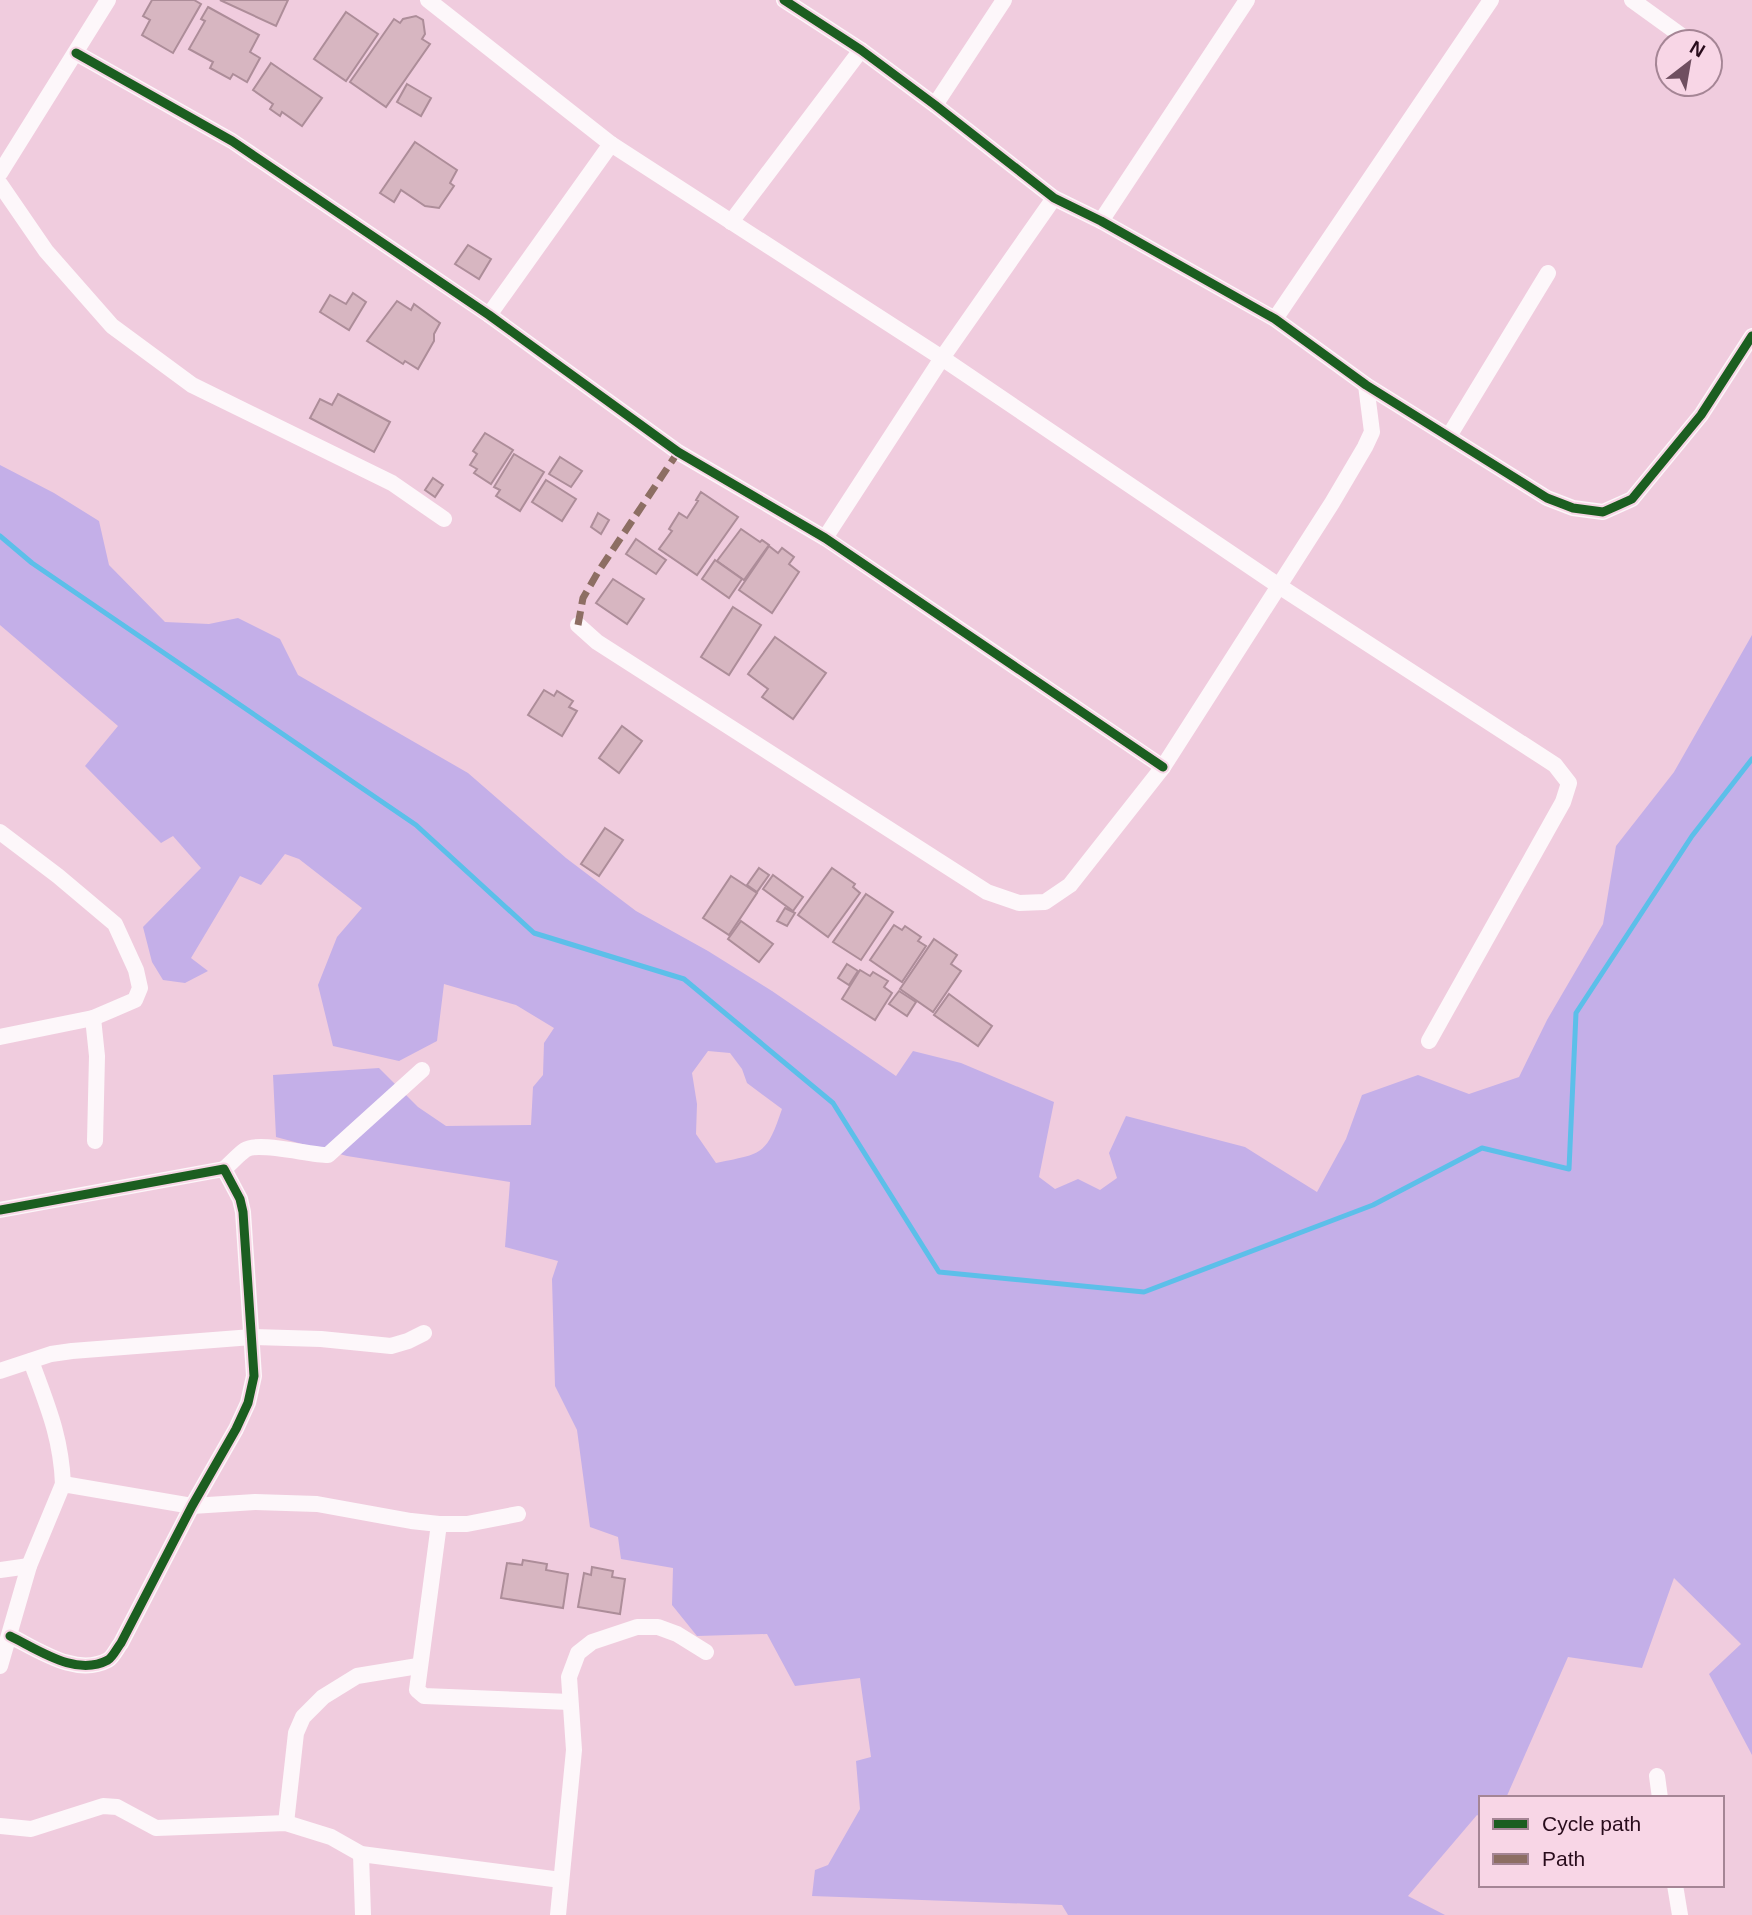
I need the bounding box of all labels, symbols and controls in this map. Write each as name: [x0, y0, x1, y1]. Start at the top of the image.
north arrow: [1654, 28, 1724, 98]
text: N: [1686, 36, 1709, 61]
legend: [1479, 1796, 1724, 1887]
text: Cycle path: [1542, 1812, 1641, 1835]
text: Path: [1542, 1847, 1585, 1870]

